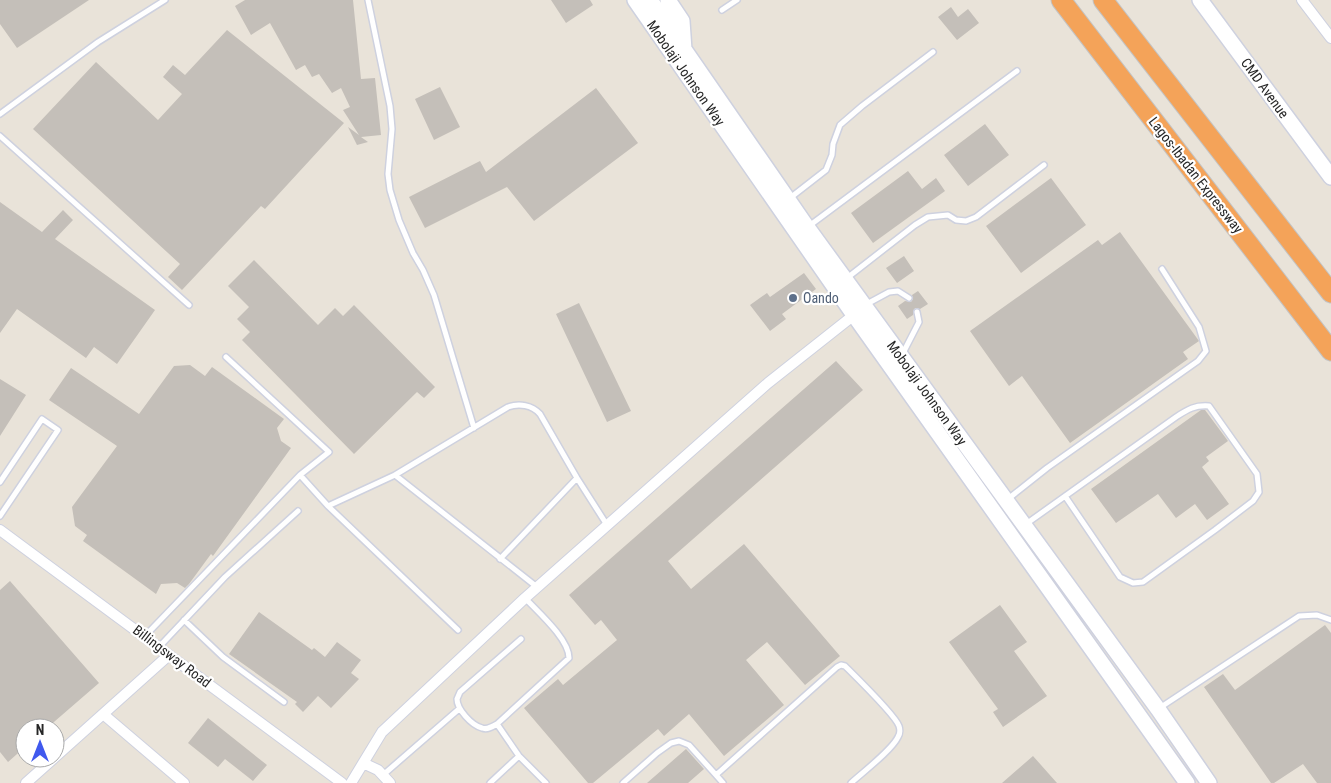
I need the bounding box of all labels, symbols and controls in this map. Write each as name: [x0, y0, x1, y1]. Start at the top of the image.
street label: Mobolaji Johnson Way: [644, 17, 728, 129]
street label: CMD Avenue: [1238, 55, 1292, 121]
street label: Lagos-Ibadan Expressway: [1146, 114, 1246, 236]
place label: Oando: [803, 290, 839, 306]
marker: Oando: [787, 292, 799, 304]
street label: Mobolaji Johnson Way: [884, 338, 970, 448]
street label: Billingsway Road: [130, 621, 214, 691]
north arrow: [15, 718, 65, 768]
text: N: [36, 722, 44, 738]

